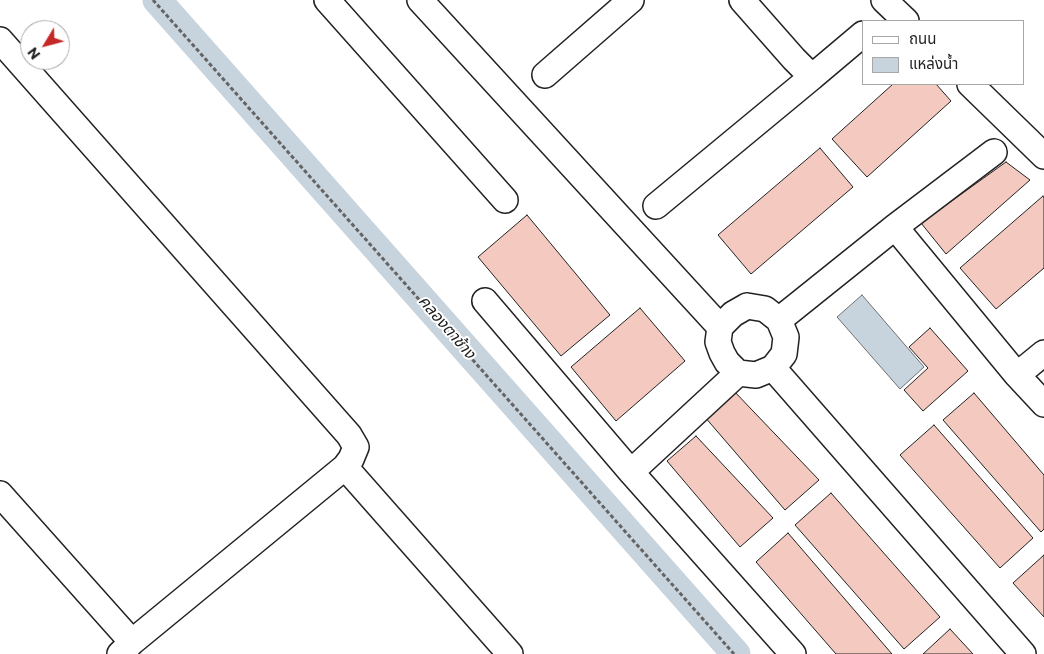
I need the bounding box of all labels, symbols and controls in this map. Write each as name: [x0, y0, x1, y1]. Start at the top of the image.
north arrow: [20, 20, 70, 70]
legend: [862, 20, 1024, 85]
text: ถนน: [909, 29, 936, 47]
text: N: [23, 44, 43, 63]
text: แหล่งน้ำ: [909, 54, 958, 72]
water label: คลองตาช้าง: [414, 292, 480, 362]

